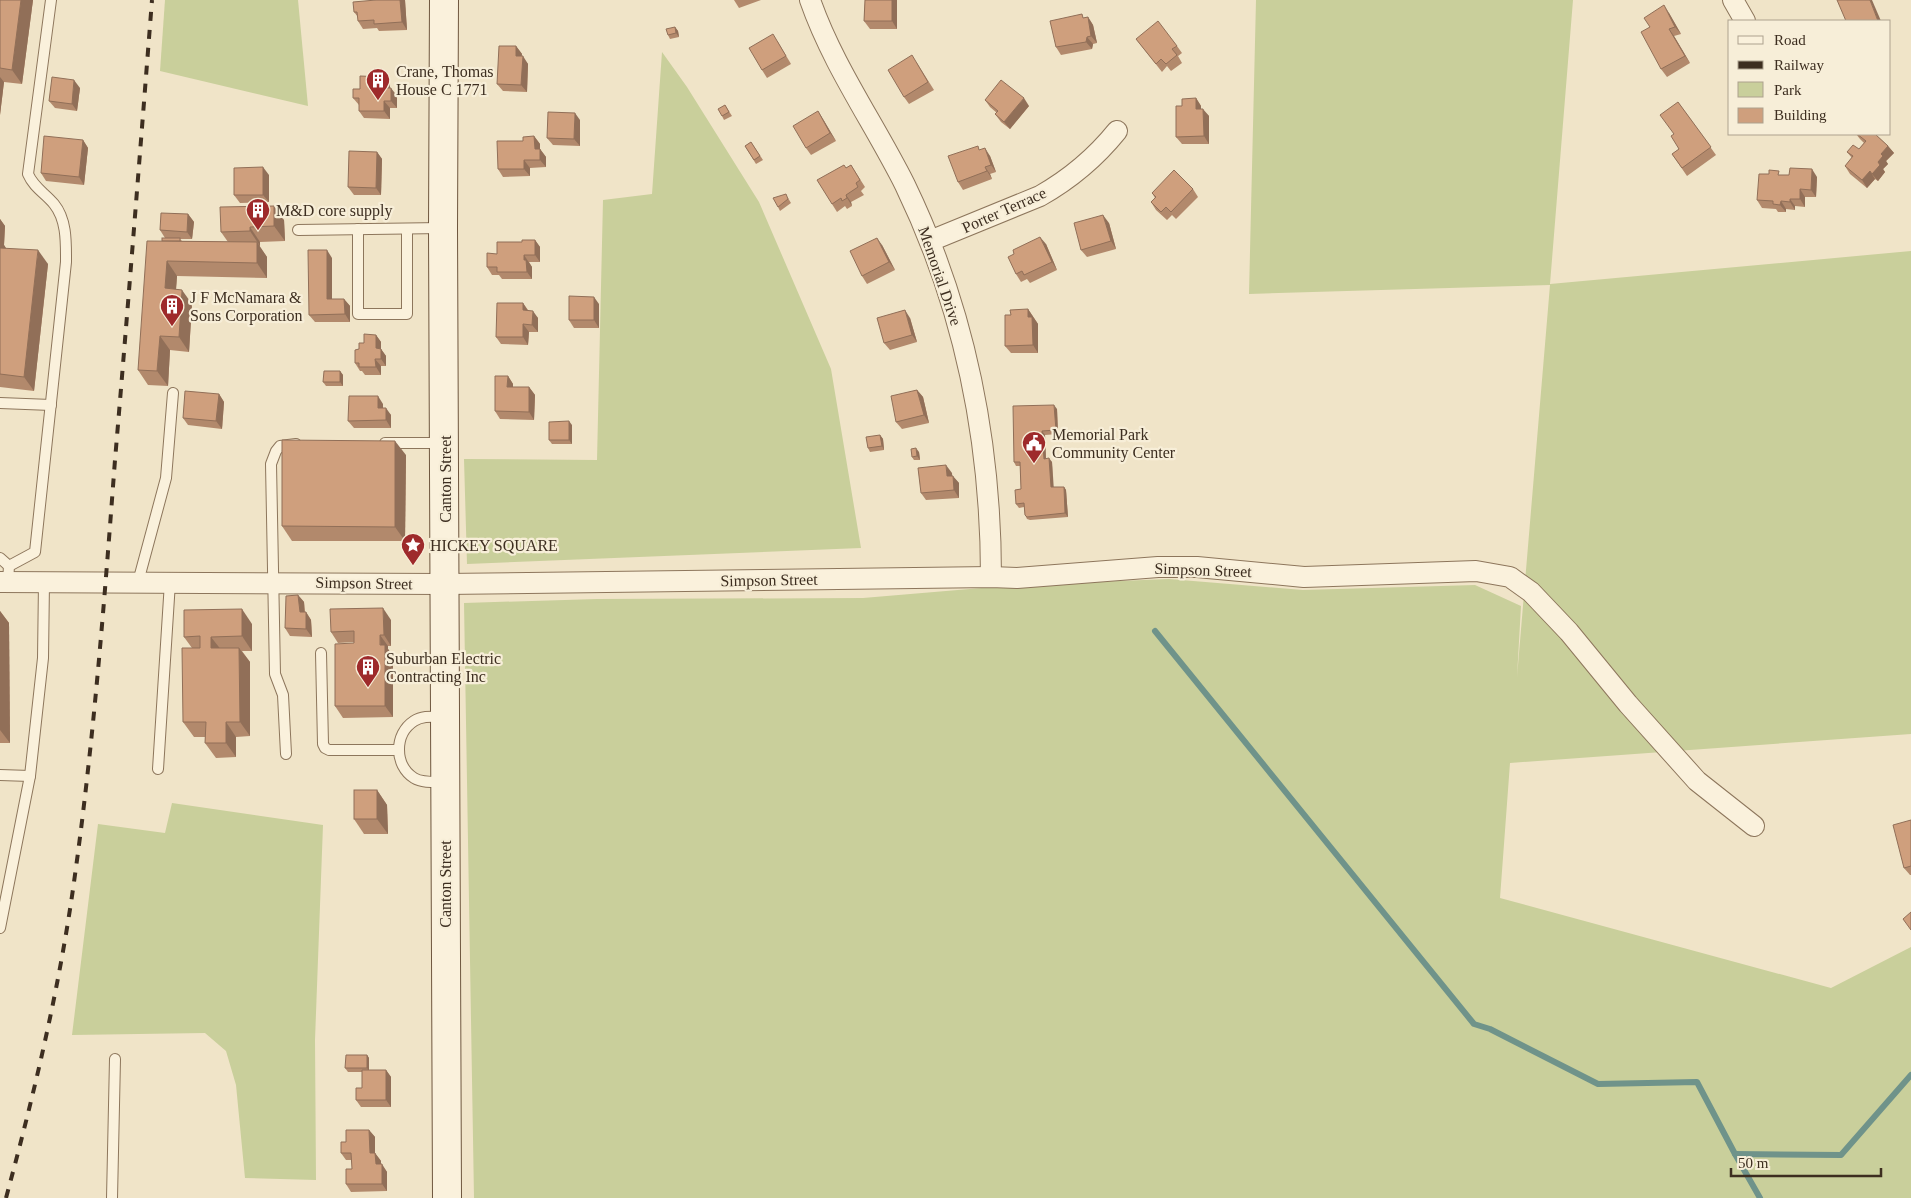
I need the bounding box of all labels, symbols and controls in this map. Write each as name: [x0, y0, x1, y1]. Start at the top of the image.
legend: [1728, 20, 1891, 135]
text: Road: [1774, 32, 1806, 48]
text: Railway: [1774, 57, 1824, 73]
place label: Crane, Thomas House C 1771: [396, 63, 493, 98]
building icon: Crane, Thomas House C 1771: [365, 67, 391, 101]
text: Park: [1774, 82, 1802, 98]
text: Building: [1774, 107, 1827, 123]
street label: Porter Terrace: [959, 184, 1049, 236]
building icon: M&D core supply: [245, 197, 271, 231]
place label: M&D core supply: [276, 202, 392, 220]
street label: Memorial Drive: [915, 224, 965, 328]
place label: J F McNamara & Sons Corporation: [190, 289, 302, 325]
building icon: J F McNamara & Sons Corporation: [159, 293, 185, 327]
place label: Memorial Park Community Center: [1052, 426, 1176, 462]
public building icon: Memorial Park Community Center: [1021, 430, 1047, 464]
street label: Canton Street: [437, 435, 454, 523]
place icon: HICKEY SQUARE: [400, 532, 426, 566]
place label: HICKEY SQUARE: [430, 537, 558, 554]
street label: Simpson Street: [1154, 560, 1252, 581]
street label: Simpson Street: [720, 571, 818, 590]
street label: Simpson Street: [315, 574, 413, 593]
place label: Suburban Electric Contracting Inc: [386, 650, 501, 686]
building icon: Suburban Electric Contracting Inc: [355, 654, 381, 688]
street label: Canton Street: [437, 840, 454, 928]
scale bar: [1731, 1146, 1881, 1178]
text: 50 m: [1738, 1155, 1769, 1171]

